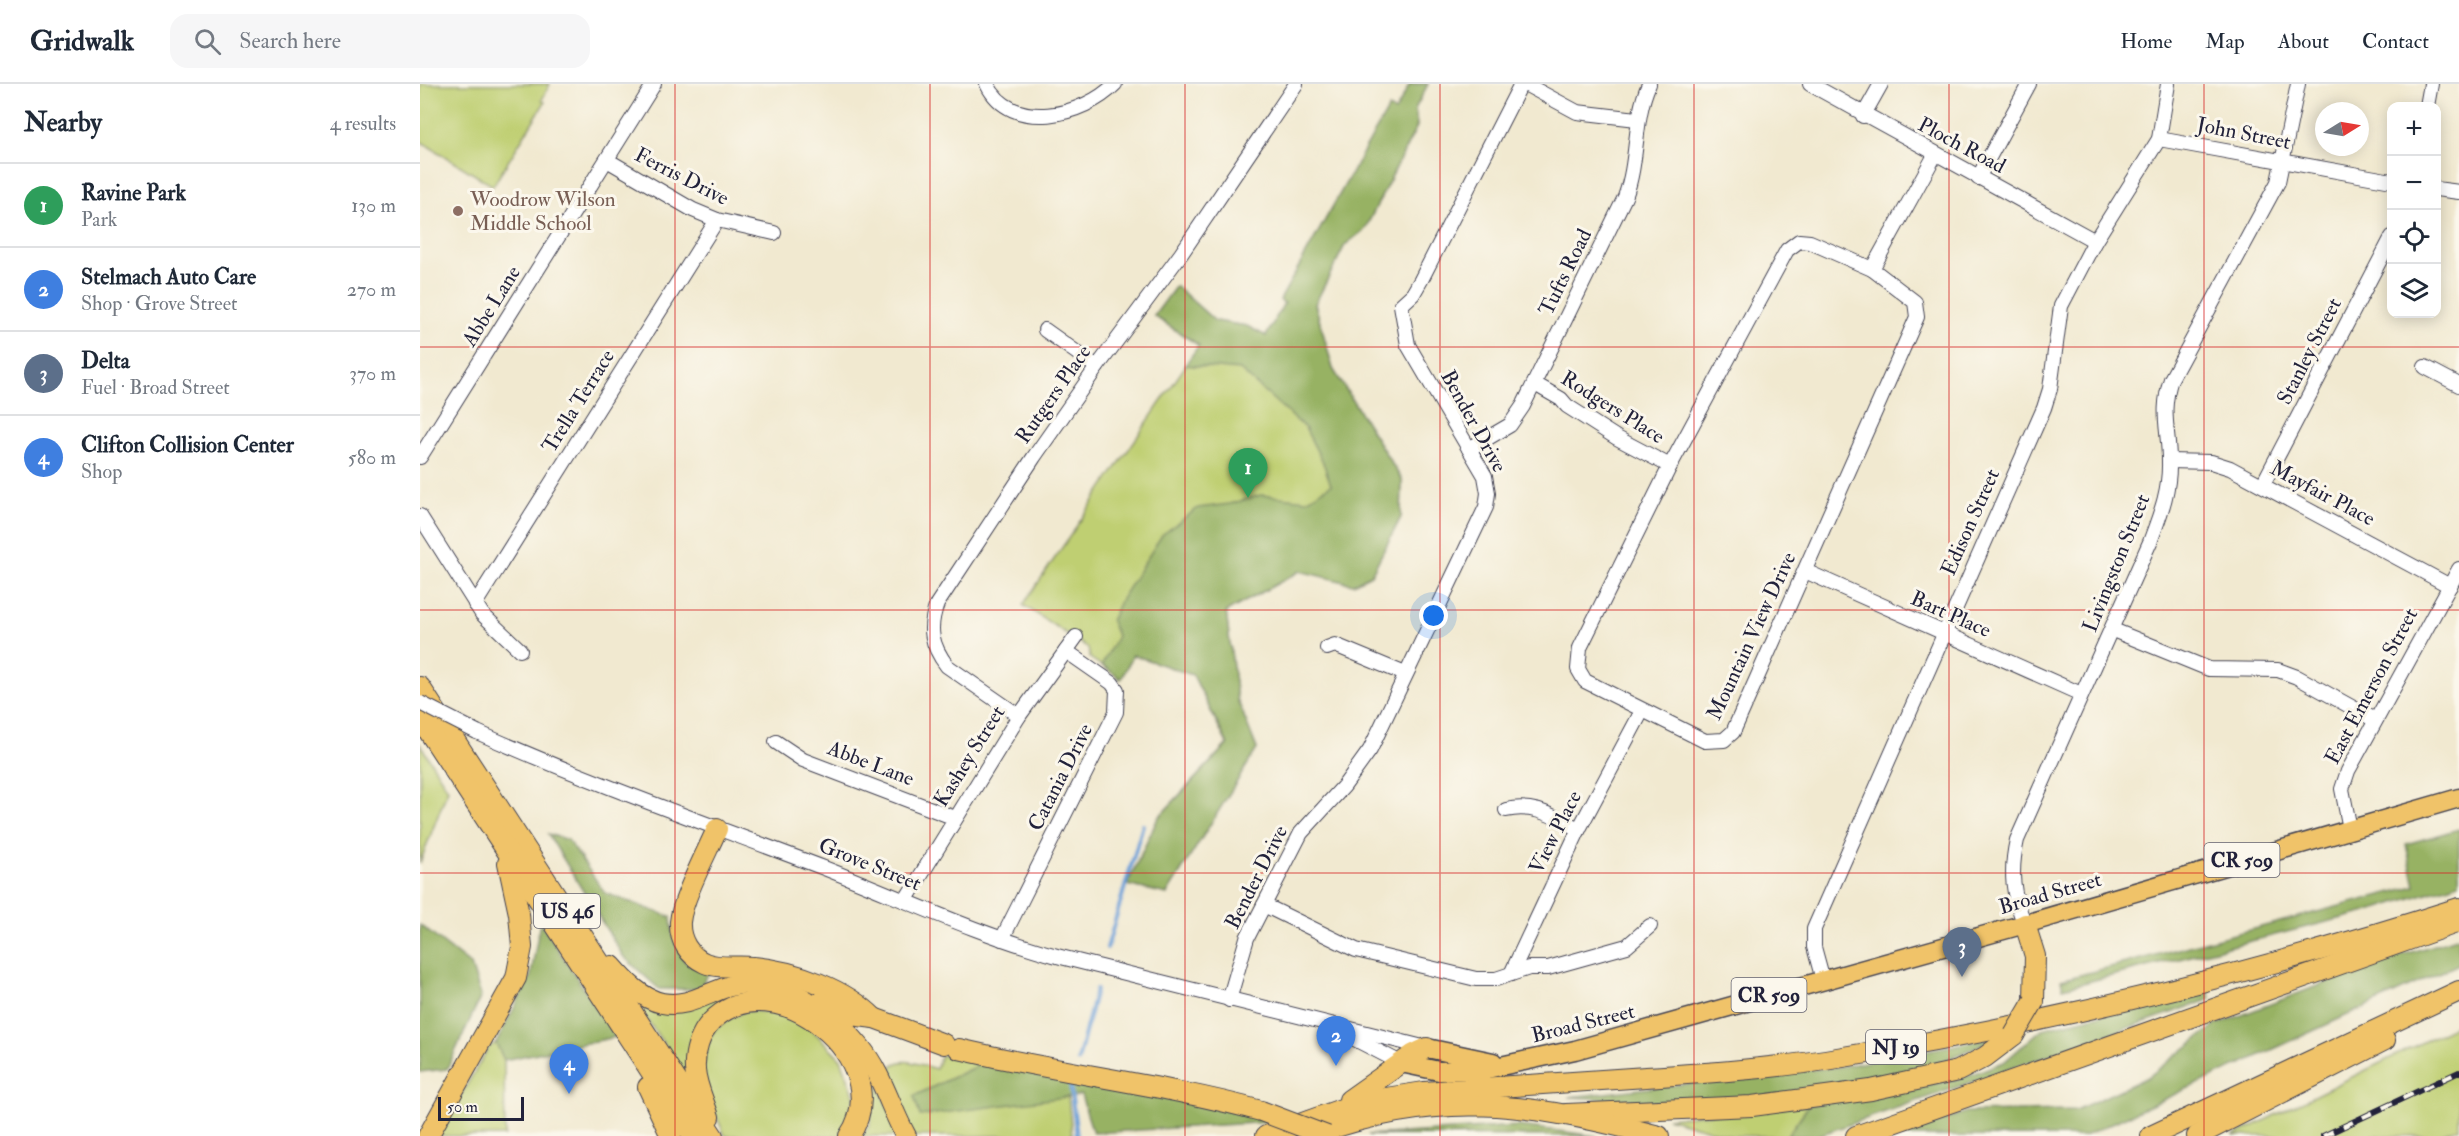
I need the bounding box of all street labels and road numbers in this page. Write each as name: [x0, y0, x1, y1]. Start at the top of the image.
street label: Ploch Road: [1913, 111, 2011, 180]
street label: John Street: [2194, 111, 2293, 156]
street label: Ferris Drive: [630, 141, 734, 212]
street label: Tufts Road: [1533, 224, 1598, 320]
street label: Abbe Lane: [455, 261, 527, 353]
street label: Stanley Street: [2271, 293, 2348, 409]
street label: Rutgers Place: [1010, 339, 1097, 449]
street label: Trella Terrace: [536, 344, 621, 458]
street label: Bender Drive: [1434, 365, 1513, 477]
street label: Rodgers Place: [1556, 365, 1670, 450]
street label: Mayfair Place: [2266, 455, 2380, 532]
street label: Edison Street: [1935, 464, 2006, 580]
street label: Livingston Street: [2077, 490, 2156, 636]
street label: Mountain View Drive: [1701, 548, 1802, 725]
street label: Bart Place: [1906, 585, 1995, 644]
street label: East Emerson Street: [2319, 603, 2424, 769]
street label: Kashey Street: [928, 700, 1011, 812]
street label: Catania Drive: [1022, 719, 1099, 835]
street label: Abbe Lane: [823, 734, 918, 792]
street label: View Place: [1523, 786, 1588, 878]
street label: Bender Drive: [1219, 821, 1294, 934]
street label: Grove Street: [815, 832, 925, 897]
road number: CR 509: [2204, 843, 2280, 877]
street label: Broad Street: [1996, 866, 2105, 921]
road number: US 46: [534, 894, 600, 928]
road number: CR 509: [1732, 978, 1806, 1012]
street label: Broad Street: [1529, 998, 1638, 1049]
road number: NJ 19: [1866, 1030, 1926, 1064]

